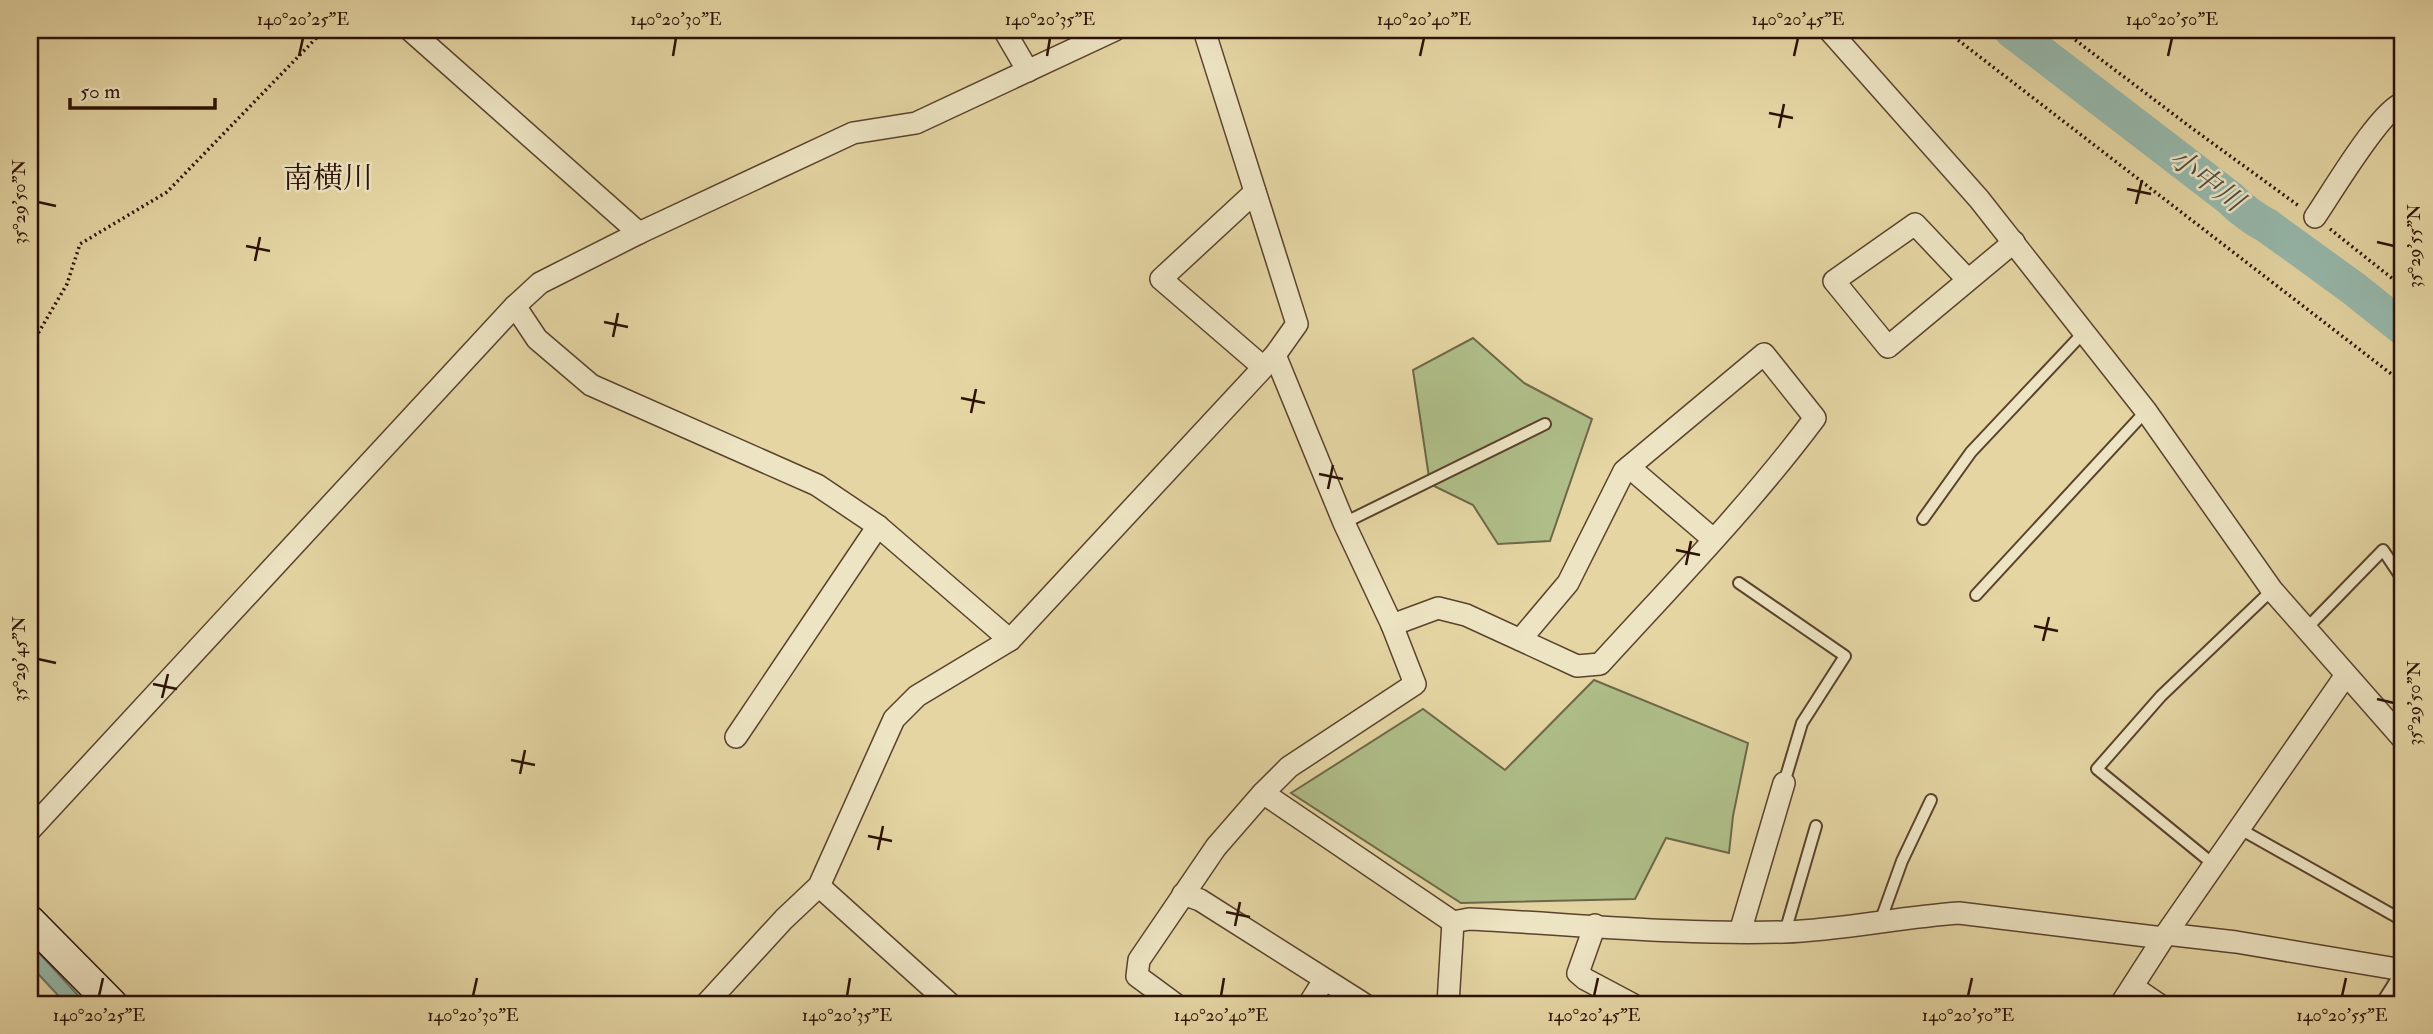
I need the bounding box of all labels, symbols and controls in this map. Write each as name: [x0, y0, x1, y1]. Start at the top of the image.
text: 140°20'25"E: [257, 8, 349, 31]
text: 140°20'30"E: [630, 8, 722, 31]
text: 140°20'35"E: [1005, 8, 1095, 31]
text: 140°20'40"E: [1377, 8, 1471, 31]
text: 140°20'45"E: [1751, 8, 1845, 31]
text: 140°20'50"E: [2126, 8, 2218, 31]
scale bar: [70, 66, 215, 110]
text: 50 m: [80, 78, 121, 105]
water label: 小中川: [2162, 141, 2253, 221]
text: 35°29'50"N: [8, 159, 31, 245]
district label: 南横川: [283, 160, 373, 197]
text: 35°29'55"N: [2403, 204, 2426, 288]
text: 35°29'45"N: [8, 616, 31, 702]
text: 35°29'50"N: [2403, 660, 2426, 746]
text: 140°20'25"E: [53, 1004, 145, 1027]
text: 140°20'30"E: [427, 1004, 519, 1027]
text: 140°20'35"E: [802, 1004, 892, 1027]
text: 140°20'40"E: [1174, 1004, 1268, 1027]
text: 140°20'45"E: [1547, 1004, 1641, 1027]
text: 140°20'50"E: [1922, 1004, 2014, 1027]
text: 140°20'55"E: [2296, 1004, 2388, 1027]

